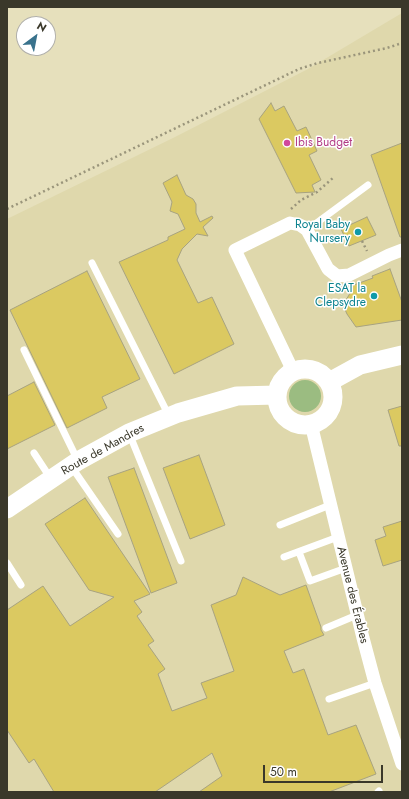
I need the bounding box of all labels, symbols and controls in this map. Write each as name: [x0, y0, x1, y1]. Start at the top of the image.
north arrow: [16, 16, 56, 56]
text: N: [34, 18, 50, 36]
place label: Ibis Budget: [295, 136, 352, 150]
marker: Ibis Budget: [282, 138, 292, 148]
place label: Royal Baby Nursery: [295, 218, 350, 246]
marker: Royal Baby Nursery: [353, 227, 363, 237]
place label: ESAT la Clepsydre: [315, 282, 366, 310]
marker: ESAT la Clepsydre: [369, 291, 379, 301]
street label: Route de Mandres: [59, 421, 147, 479]
street label: Avenue des Érables: [333, 545, 371, 645]
scale bar: [265, 757, 385, 783]
text: 50 m: [270, 763, 297, 781]

